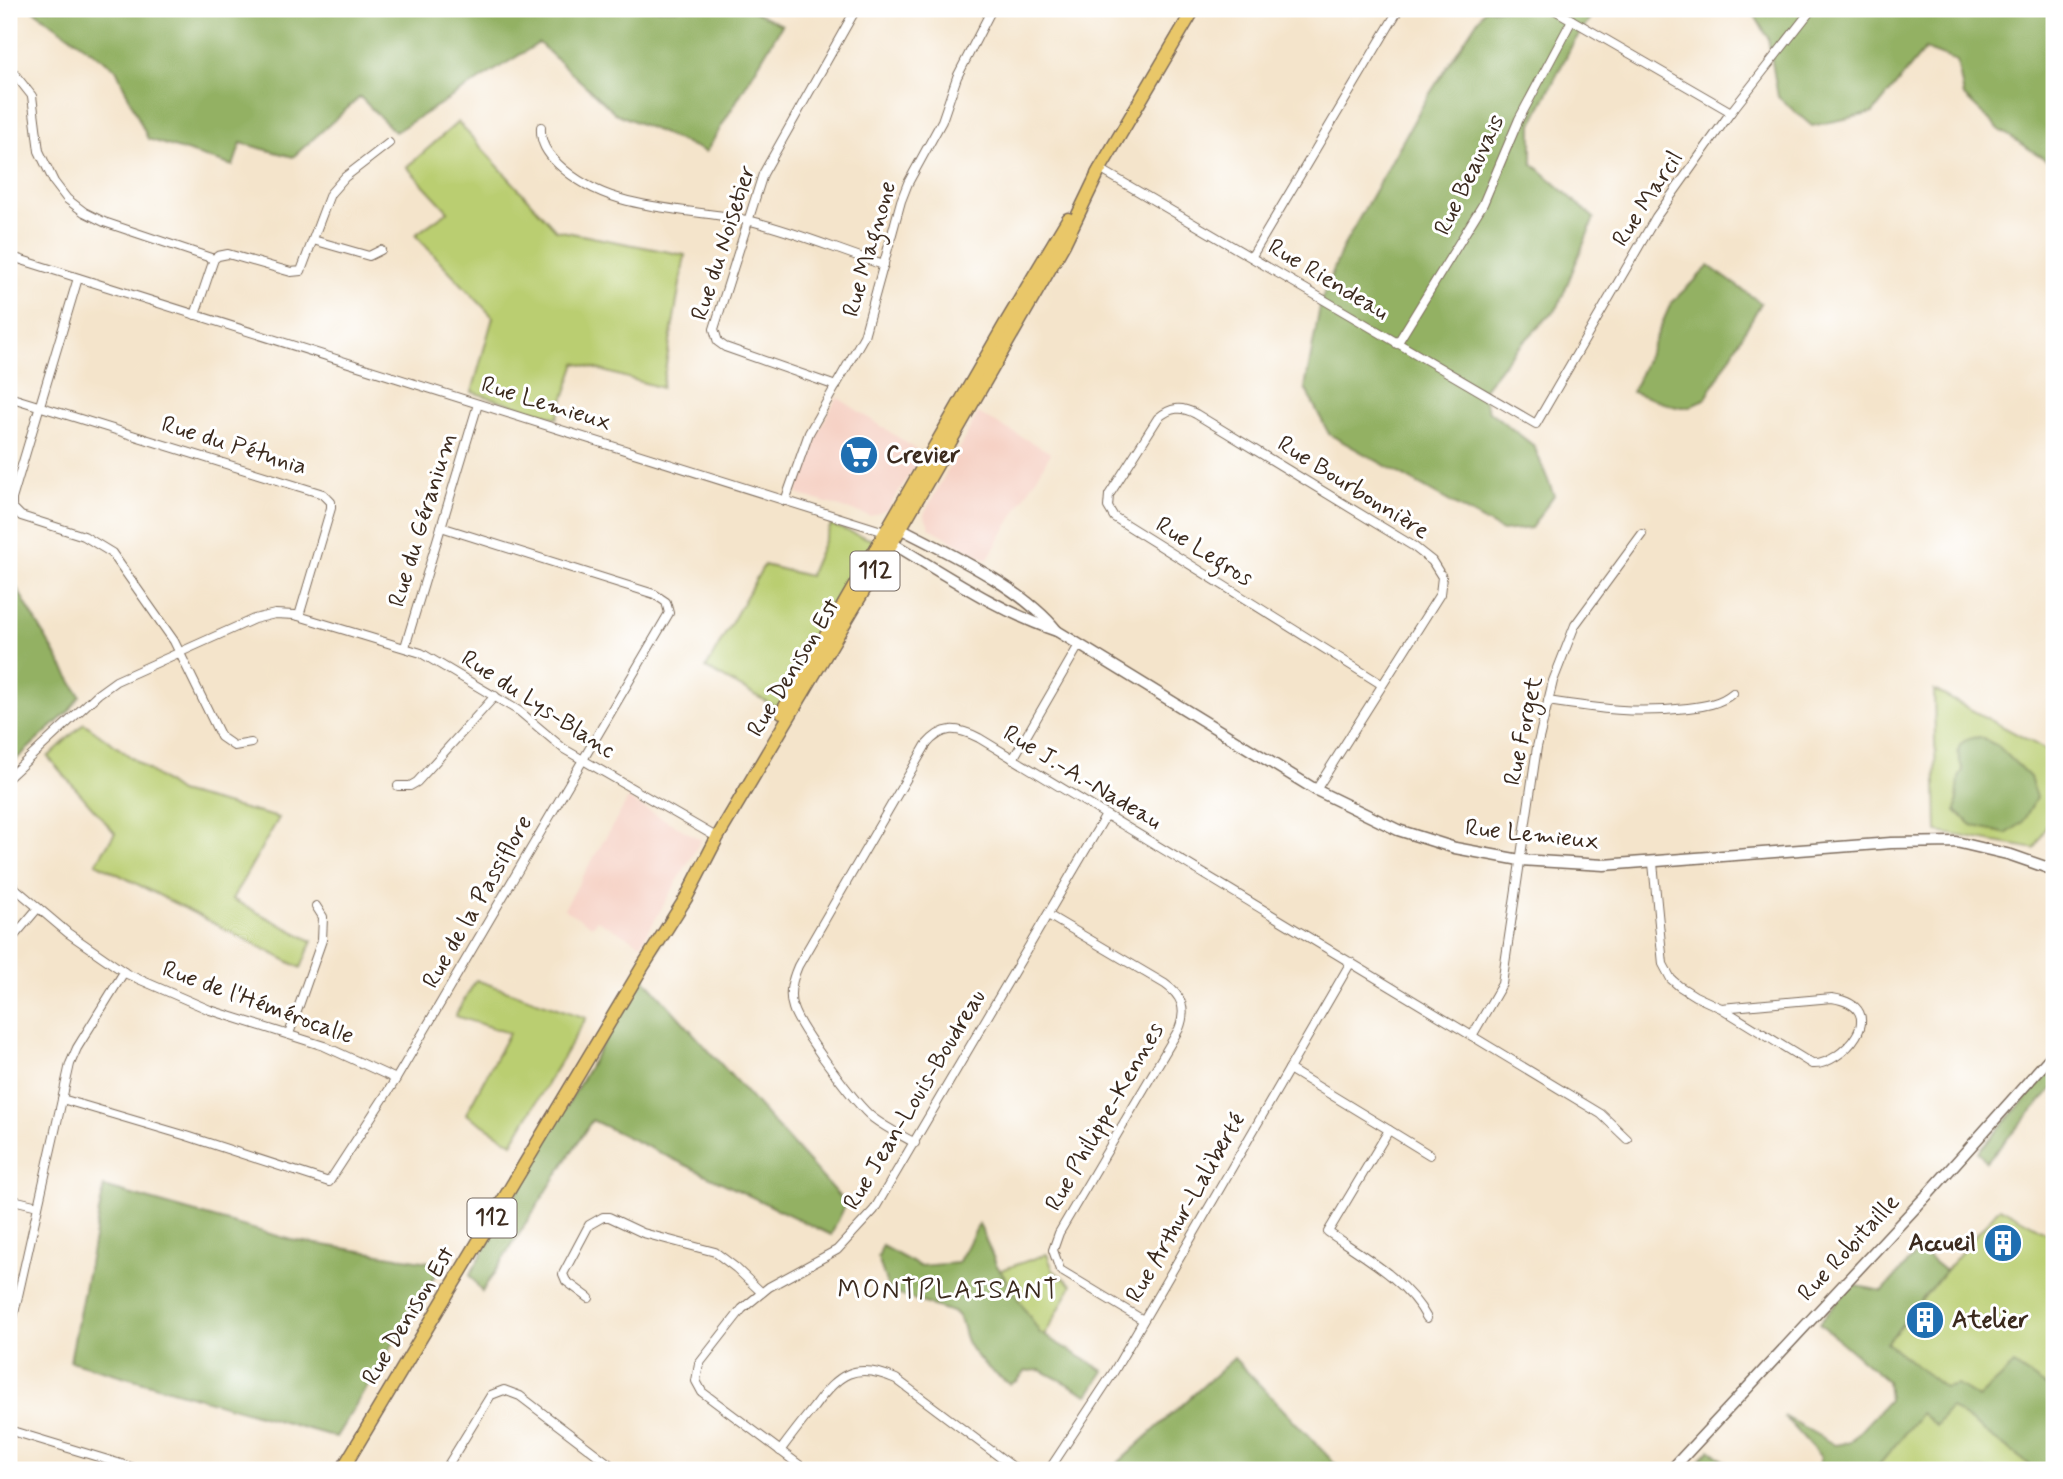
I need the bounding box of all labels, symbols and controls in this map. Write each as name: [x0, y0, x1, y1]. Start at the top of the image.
street label: Rue Beauvais: [1427, 109, 1513, 241]
street label: Rue Marcil: [1605, 145, 1691, 253]
street label: Rue du Noisetier: [684, 161, 764, 325]
street label: Rue Magnone: [836, 177, 907, 321]
street label: Rue Riendeau: [1262, 232, 1394, 328]
street label: Rue Lemieux: [477, 370, 615, 439]
street label: Rue du Pétunia: [158, 409, 310, 483]
street label: Rue du Géranium: [382, 429, 464, 611]
street label: Rue Bourbonnière: [1271, 429, 1435, 547]
supermarket icon: Crevier: [838, 434, 880, 476]
place label: Crevier: [886, 440, 960, 471]
street label: Rue Legros: [1148, 510, 1259, 597]
road number: 112: [850, 552, 900, 590]
street label: Rue Denison Est: [740, 593, 848, 743]
street label: Rue du Lys-Blanc: [455, 644, 621, 767]
street label: Rue Forget: [1497, 674, 1553, 789]
street label: Rue J.-A.-Nadeau: [997, 718, 1167, 838]
street label: Rue de la Passiflore: [416, 810, 540, 994]
street label: Rue Lemieux: [1464, 813, 1601, 857]
street label: Rue de l'Hémérocalle: [158, 954, 358, 1052]
street label: Rue Jean-Louis-Boudreau: [837, 984, 993, 1216]
street label: Rue Philippe-Kennes: [1038, 1017, 1172, 1217]
street label: Rue Arthur-Laliberté: [1119, 1107, 1253, 1309]
street label: Rue Robitaille: [1791, 1188, 1907, 1308]
road number: 112: [468, 1198, 516, 1238]
building icon: Accueil: [1982, 1222, 2024, 1264]
place label: Accueil: [1909, 1228, 1976, 1259]
street label: Rue Denison Est: [355, 1241, 463, 1391]
district label: MONTPLAISANT: [838, 1274, 1060, 1308]
building icon: Atelier: [1904, 1299, 1946, 1341]
place label: Atelier: [1952, 1305, 2029, 1336]

